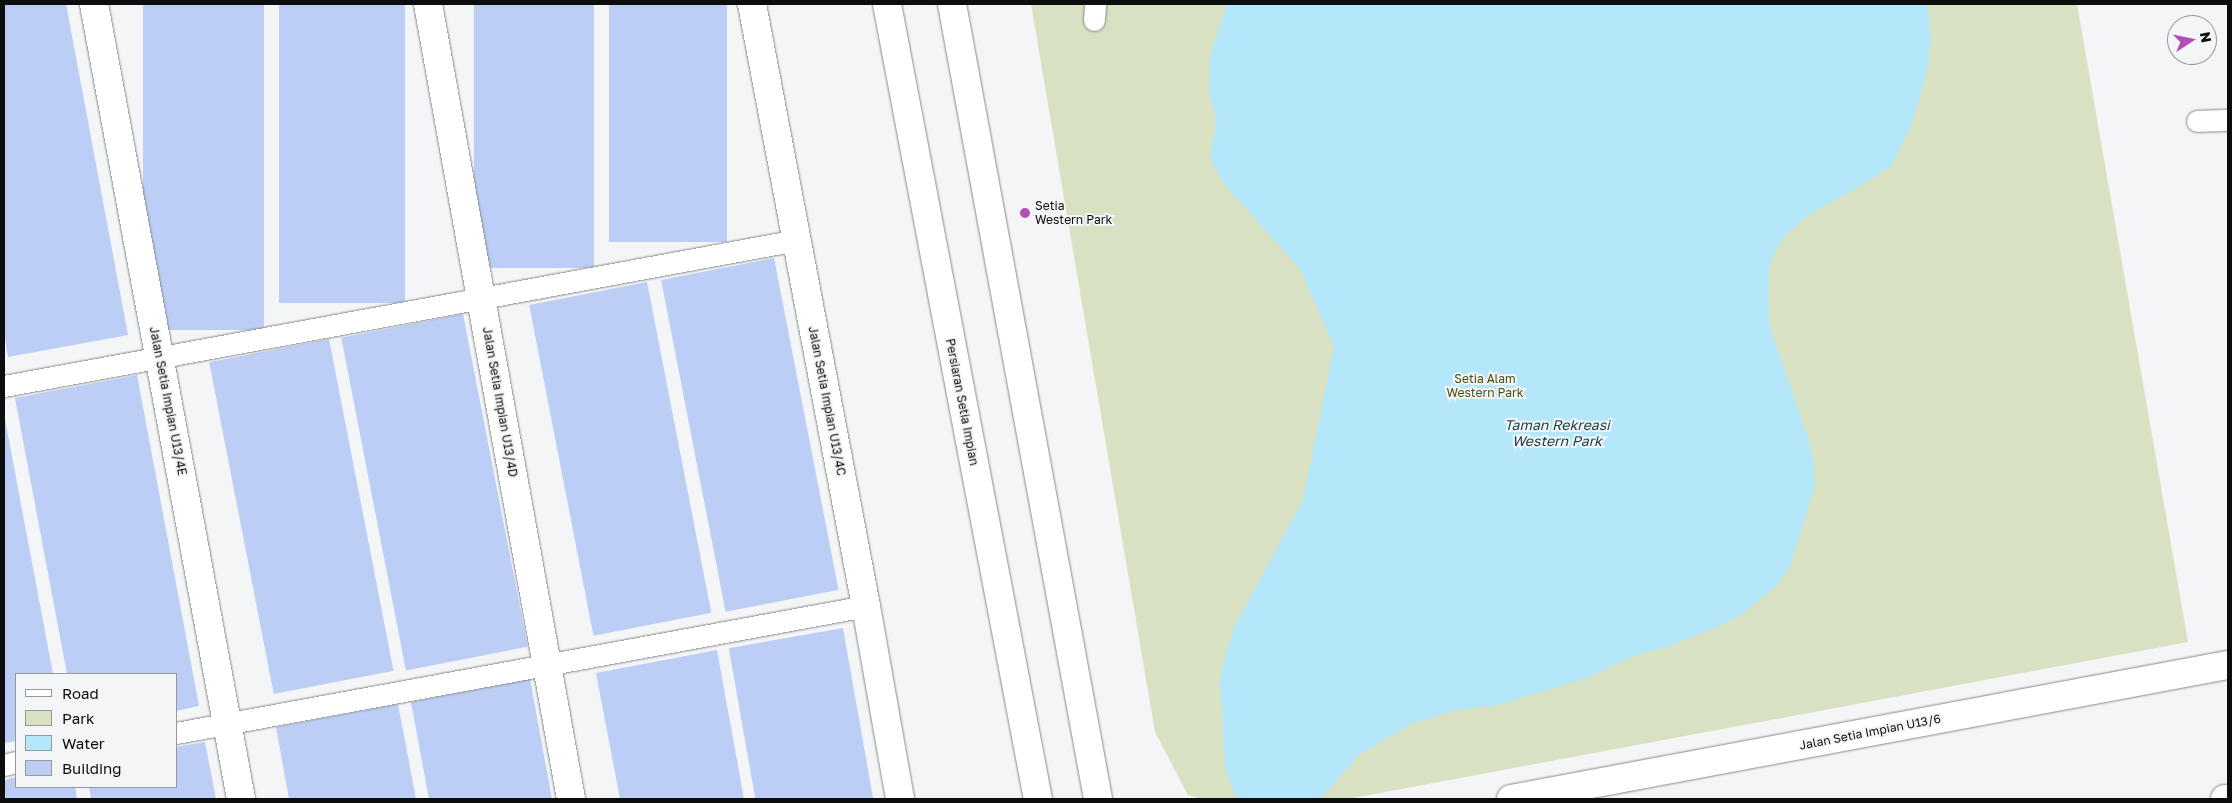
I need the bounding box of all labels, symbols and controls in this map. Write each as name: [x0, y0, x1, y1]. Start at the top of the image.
north arrow: [2167, 15, 2217, 65]
text: N: [2197, 30, 2216, 44]
place label: Setia Western Park: [1035, 199, 1112, 227]
marker: Setia Western Park: [1019, 207, 1031, 219]
street label: Jalan Setia Impian U13/4C: [805, 325, 849, 477]
street label: Jalan Setia Impian U13/4E: [147, 326, 189, 476]
street label: Jalan Setia Impian U13/4D: [480, 326, 520, 478]
street label: Persiaran Setia Impian: [943, 337, 981, 467]
park label: Setia Alam Western Park: [1446, 372, 1524, 400]
water label: Taman Rekreasi Western Park: [1504, 417, 1610, 450]
legend: [15, 673, 178, 788]
text: Road: [62, 684, 99, 702]
text: Park: [62, 709, 94, 727]
street label: Jalan Setia Impian U13/6: [1798, 711, 1942, 753]
text: Water: [62, 734, 105, 752]
text: Building: [62, 759, 122, 777]

